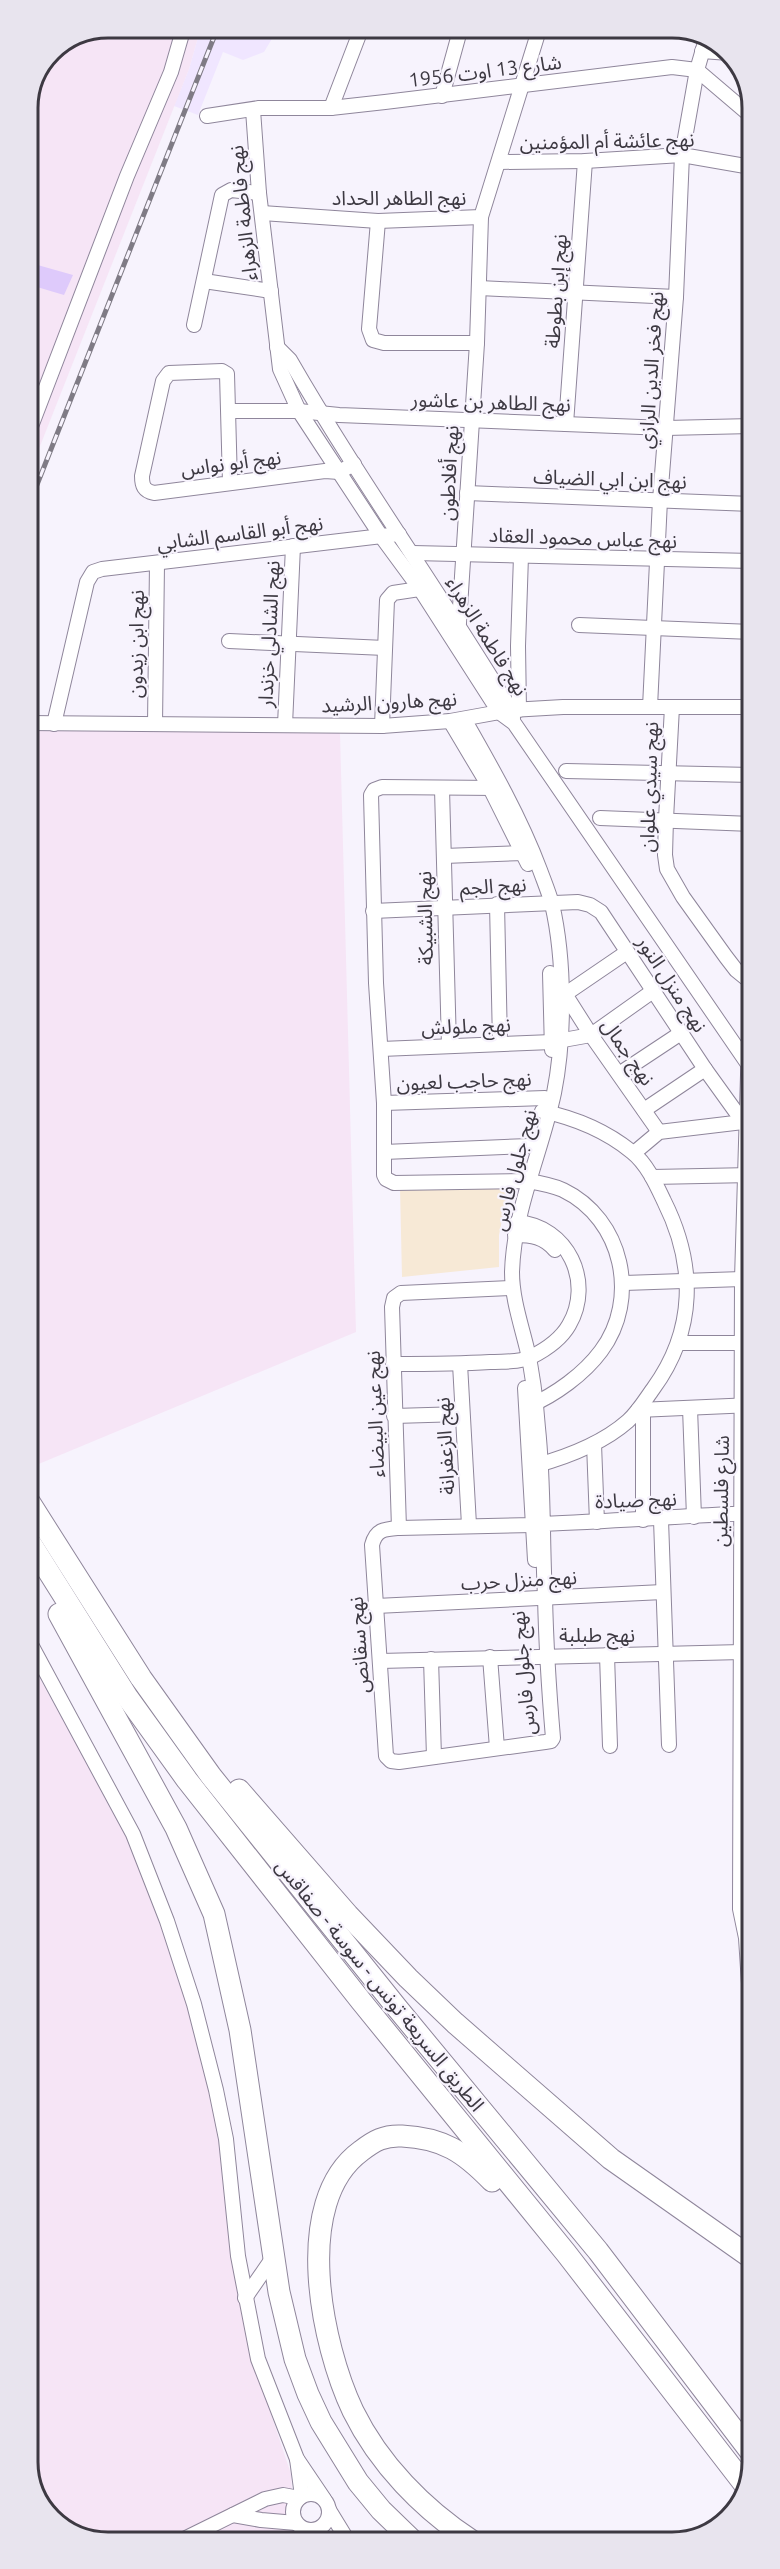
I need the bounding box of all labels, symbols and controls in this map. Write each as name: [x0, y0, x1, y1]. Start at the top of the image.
street label: شارع 13 اوت 1956: [407, 50, 563, 95]
street label: نهج عائشة أم المؤمنين: [519, 127, 695, 158]
street label: نهج فاطمة الزهراء: [224, 144, 265, 282]
street label: نهج الطاهر الحداد: [332, 186, 466, 213]
street label: نهج إبن بطوطة: [540, 233, 575, 349]
street label: نهج فخر الدين الرازي: [634, 291, 672, 450]
street label: نهج الطاهر بن عاشور: [410, 387, 571, 420]
street label: نهج أفلاطون: [435, 425, 466, 521]
street label: نهج أبو نواس: [179, 445, 283, 484]
street label: نهج ابن ابي الضياف: [533, 464, 687, 497]
street label: نهج أبو القاسم الشابي: [156, 511, 325, 559]
street label: نهج عباس محمود العقاد: [488, 523, 678, 556]
street label: نهج الشادلي خزندار: [253, 560, 288, 709]
street label: نهج فاطمة الزهراء: [438, 572, 533, 702]
street label: نهج ابن زيدون: [123, 590, 152, 698]
street label: نهج هارون الرشيد: [320, 686, 458, 721]
street label: نهج سيدي علوان: [635, 721, 667, 853]
street label: نهج الشبيكة: [412, 871, 441, 965]
street label: نهج الجم: [459, 872, 527, 903]
street label: نهج منزل النور: [629, 930, 712, 1038]
street label: نهج ملولش: [421, 1012, 511, 1043]
street label: نهج جمال: [594, 1014, 660, 1092]
street label: نهج حاجب لعيون: [396, 1067, 532, 1098]
street label: نهج جلول فارس: [486, 1107, 545, 1234]
street label: نهج عين البيضاء: [361, 1350, 392, 1478]
street label: نهج الزعفرانة: [430, 1396, 463, 1495]
street label: شارع فلسطين: [708, 1435, 737, 1547]
street label: نهج صيادة: [595, 1487, 678, 1516]
street label: نهج منزل حرب: [460, 1565, 578, 1598]
street label: نهج سقانص: [344, 1596, 377, 1694]
street label: نهج جلول فارس: [506, 1610, 543, 1736]
street label: نهج طبلبة: [559, 1623, 635, 1650]
street label: الطريق السريعة تونس - سوسة - صفاقس: [270, 1854, 489, 2117]

